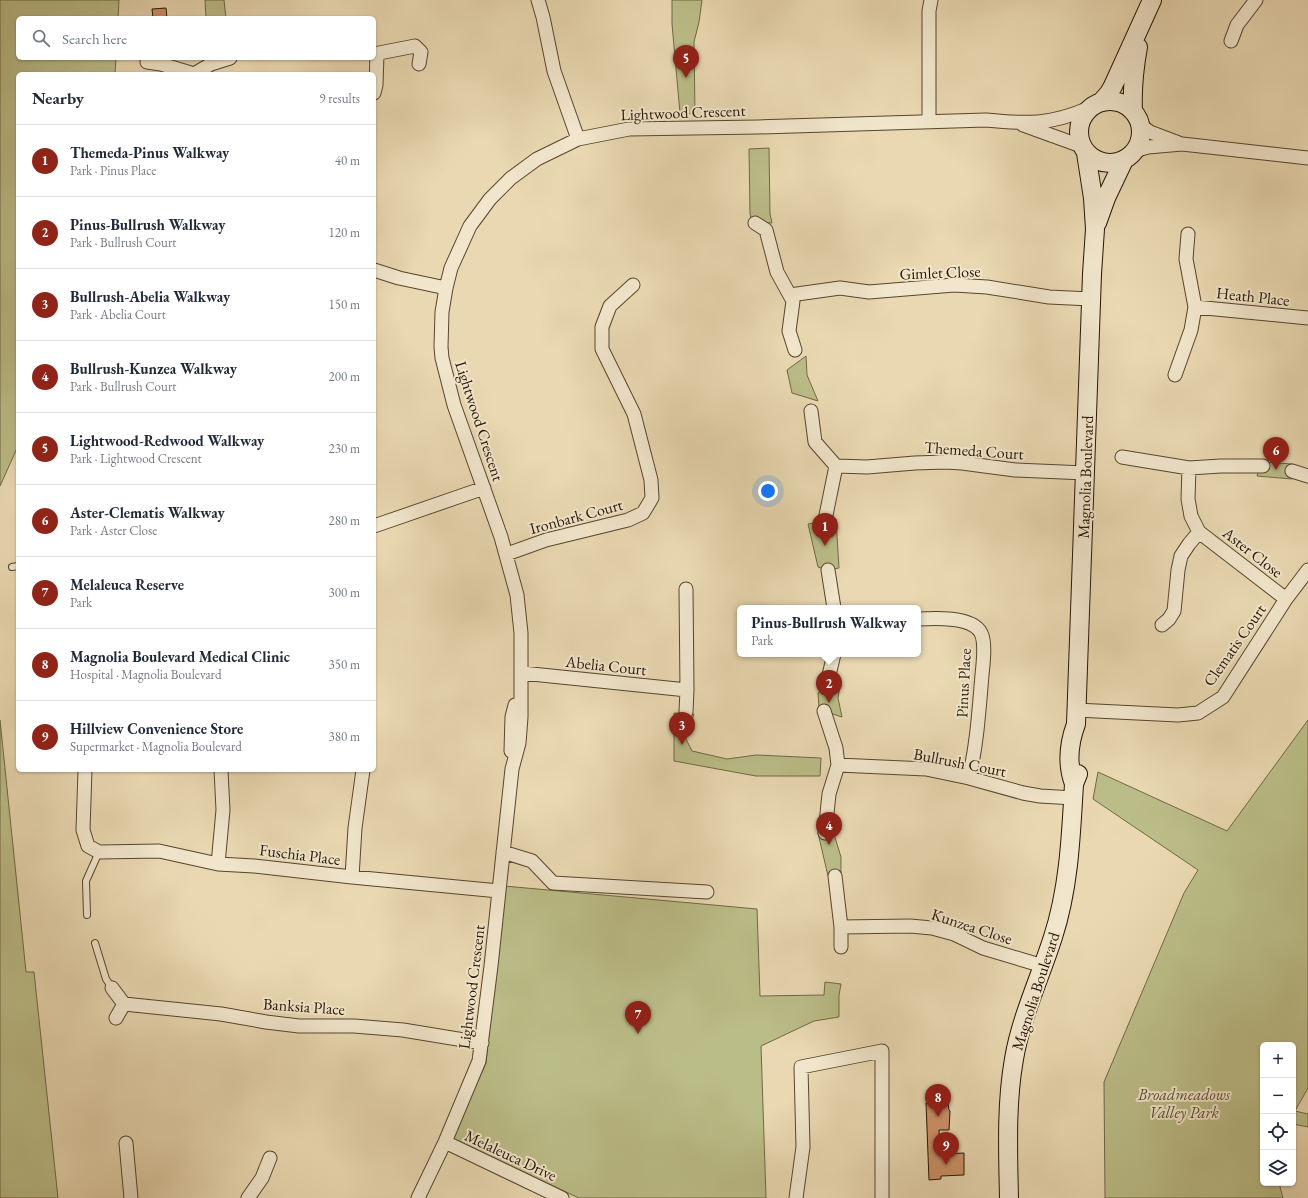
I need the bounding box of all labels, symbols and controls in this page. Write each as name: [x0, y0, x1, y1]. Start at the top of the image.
search box: [16, 16, 376, 60]
icon: search: [30, 27, 52, 49]
text: Search here: [62, 29, 127, 48]
pin: 5: [673, 45, 699, 78]
text: Nearby: [32, 87, 84, 109]
text: 9 results: [319, 90, 360, 107]
street label: Lightwood Crescent: [620, 100, 746, 125]
text: Themeda-Pinus Walkway: [70, 143, 229, 162]
text: 1: [42, 152, 48, 169]
text: 40 m: [335, 152, 360, 169]
text: Park · Pinus Place: [70, 162, 156, 179]
text: Pinus-Bullrush Walkway: [70, 215, 225, 234]
text: 2: [42, 224, 48, 241]
text: 120 m: [329, 224, 360, 241]
text: Park · Bullrush Court: [70, 234, 176, 251]
street label: Gimlet Close: [899, 261, 981, 284]
street label: Heath Place: [1215, 282, 1291, 311]
text: Bullrush-Abelia Walkway: [70, 287, 230, 306]
text: 3: [42, 296, 48, 313]
text: 150 m: [329, 296, 360, 313]
text: Park · Abelia Court: [70, 306, 166, 323]
street label: Lightwood Crescent: [450, 358, 509, 484]
text: Bullrush-Kunzea Walkway: [70, 359, 237, 378]
text: 4: [42, 368, 48, 385]
text: 200 m: [329, 368, 360, 385]
text: Park · Bullrush Court: [70, 378, 176, 395]
street label: Magnolia Boulevard: [1073, 414, 1098, 539]
text: Lightwood-Redwood Walkway: [70, 431, 264, 450]
street label: Themeda Court: [924, 437, 1024, 464]
pin: 6: [1263, 437, 1289, 470]
text: 5: [42, 440, 48, 457]
text: 230 m: [329, 440, 360, 457]
text: Park · Lightwood Crescent: [70, 450, 202, 467]
your location: [758, 481, 778, 501]
street label: Ironbark Court: [527, 494, 625, 539]
text: Aster-Clematis Walkway: [70, 503, 225, 522]
text: 6: [42, 512, 48, 529]
text: 280 m: [329, 512, 360, 529]
pin: 1: [812, 513, 838, 546]
text: Park · Aster Close: [70, 522, 157, 539]
street label: Aster Close: [1218, 522, 1287, 582]
text: Melaleuca Reserve: [70, 575, 184, 594]
text: 7: [42, 584, 48, 601]
text: 300 m: [329, 584, 360, 601]
text: Park: [70, 594, 92, 611]
street label: Clematis Court: [1198, 600, 1270, 690]
popup: [737, 605, 921, 657]
text: Pinus-Bullrush Walkway: [751, 613, 907, 632]
text: Park: [751, 632, 773, 649]
text: Magnolia Boulevard Medical Clinic: [70, 647, 290, 666]
street label: Pinus Place: [951, 648, 976, 718]
street label: Abelia Court: [564, 651, 647, 680]
text: 8: [42, 656, 48, 673]
text: 350 m: [329, 656, 360, 673]
text: Hospital · Magnolia Boulevard: [70, 666, 222, 683]
pin: 2: [816, 670, 842, 703]
pin: 3: [669, 712, 695, 745]
text: Hillview Convenience Store: [70, 719, 243, 738]
text: 9: [42, 728, 48, 745]
text: 380 m: [329, 728, 360, 745]
text: Supermarket · Magnolia Boulevard: [70, 738, 242, 755]
street label: Bullrush Court: [912, 743, 1008, 782]
pin: 4: [816, 812, 842, 845]
street label: Fuschia Place: [258, 839, 342, 870]
street label: Kunzea Close: [929, 903, 1015, 949]
street label: Lightwood Crescent: [453, 924, 490, 1050]
street label: Magnolia Boulevard: [1006, 928, 1065, 1053]
street label: Banksia Place: [262, 993, 346, 1020]
pin: 7: [625, 1001, 651, 1034]
map controls: [1260, 1042, 1296, 1186]
button: +: [1260, 1042, 1296, 1078]
button: −: [1260, 1078, 1296, 1114]
pin: 8: [925, 1084, 951, 1117]
park label: Broadmeadows Valley Park: [1137, 1084, 1231, 1123]
button: locate: [1260, 1114, 1296, 1150]
street label: Melaleuca Drive: [461, 1125, 560, 1186]
pin: 9: [933, 1132, 959, 1165]
button: layers: [1260, 1150, 1296, 1186]

